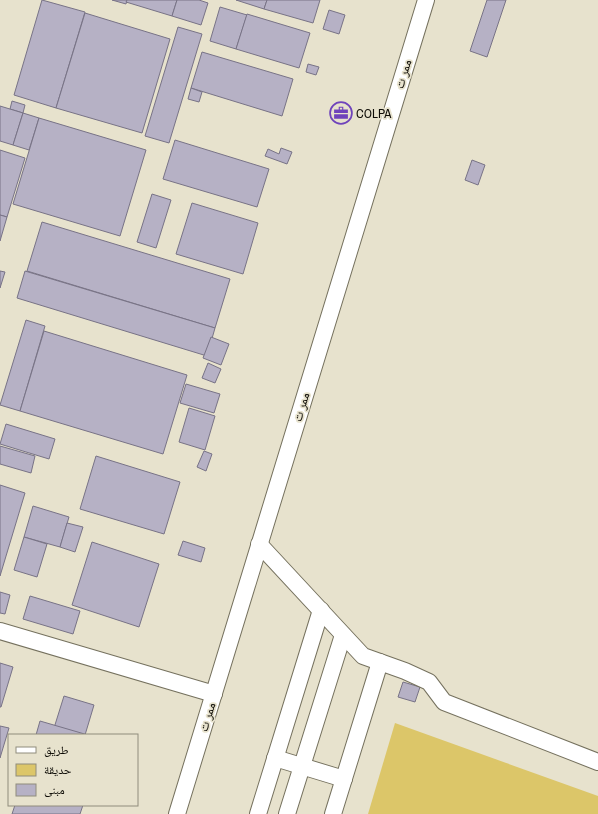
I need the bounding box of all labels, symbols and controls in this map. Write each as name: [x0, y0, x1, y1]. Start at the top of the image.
street label: ممر ت: [391, 57, 415, 91]
office icon: COLPA: [328, 100, 354, 126]
place label: COLPA: [356, 105, 392, 122]
street label: ممر ت: [289, 390, 313, 424]
street label: ممر ت: [195, 700, 219, 734]
legend: [8, 734, 138, 806]
text: طريق: [44, 742, 69, 758]
text: حديقة: [44, 762, 72, 778]
text: مبنى: [44, 782, 65, 798]

